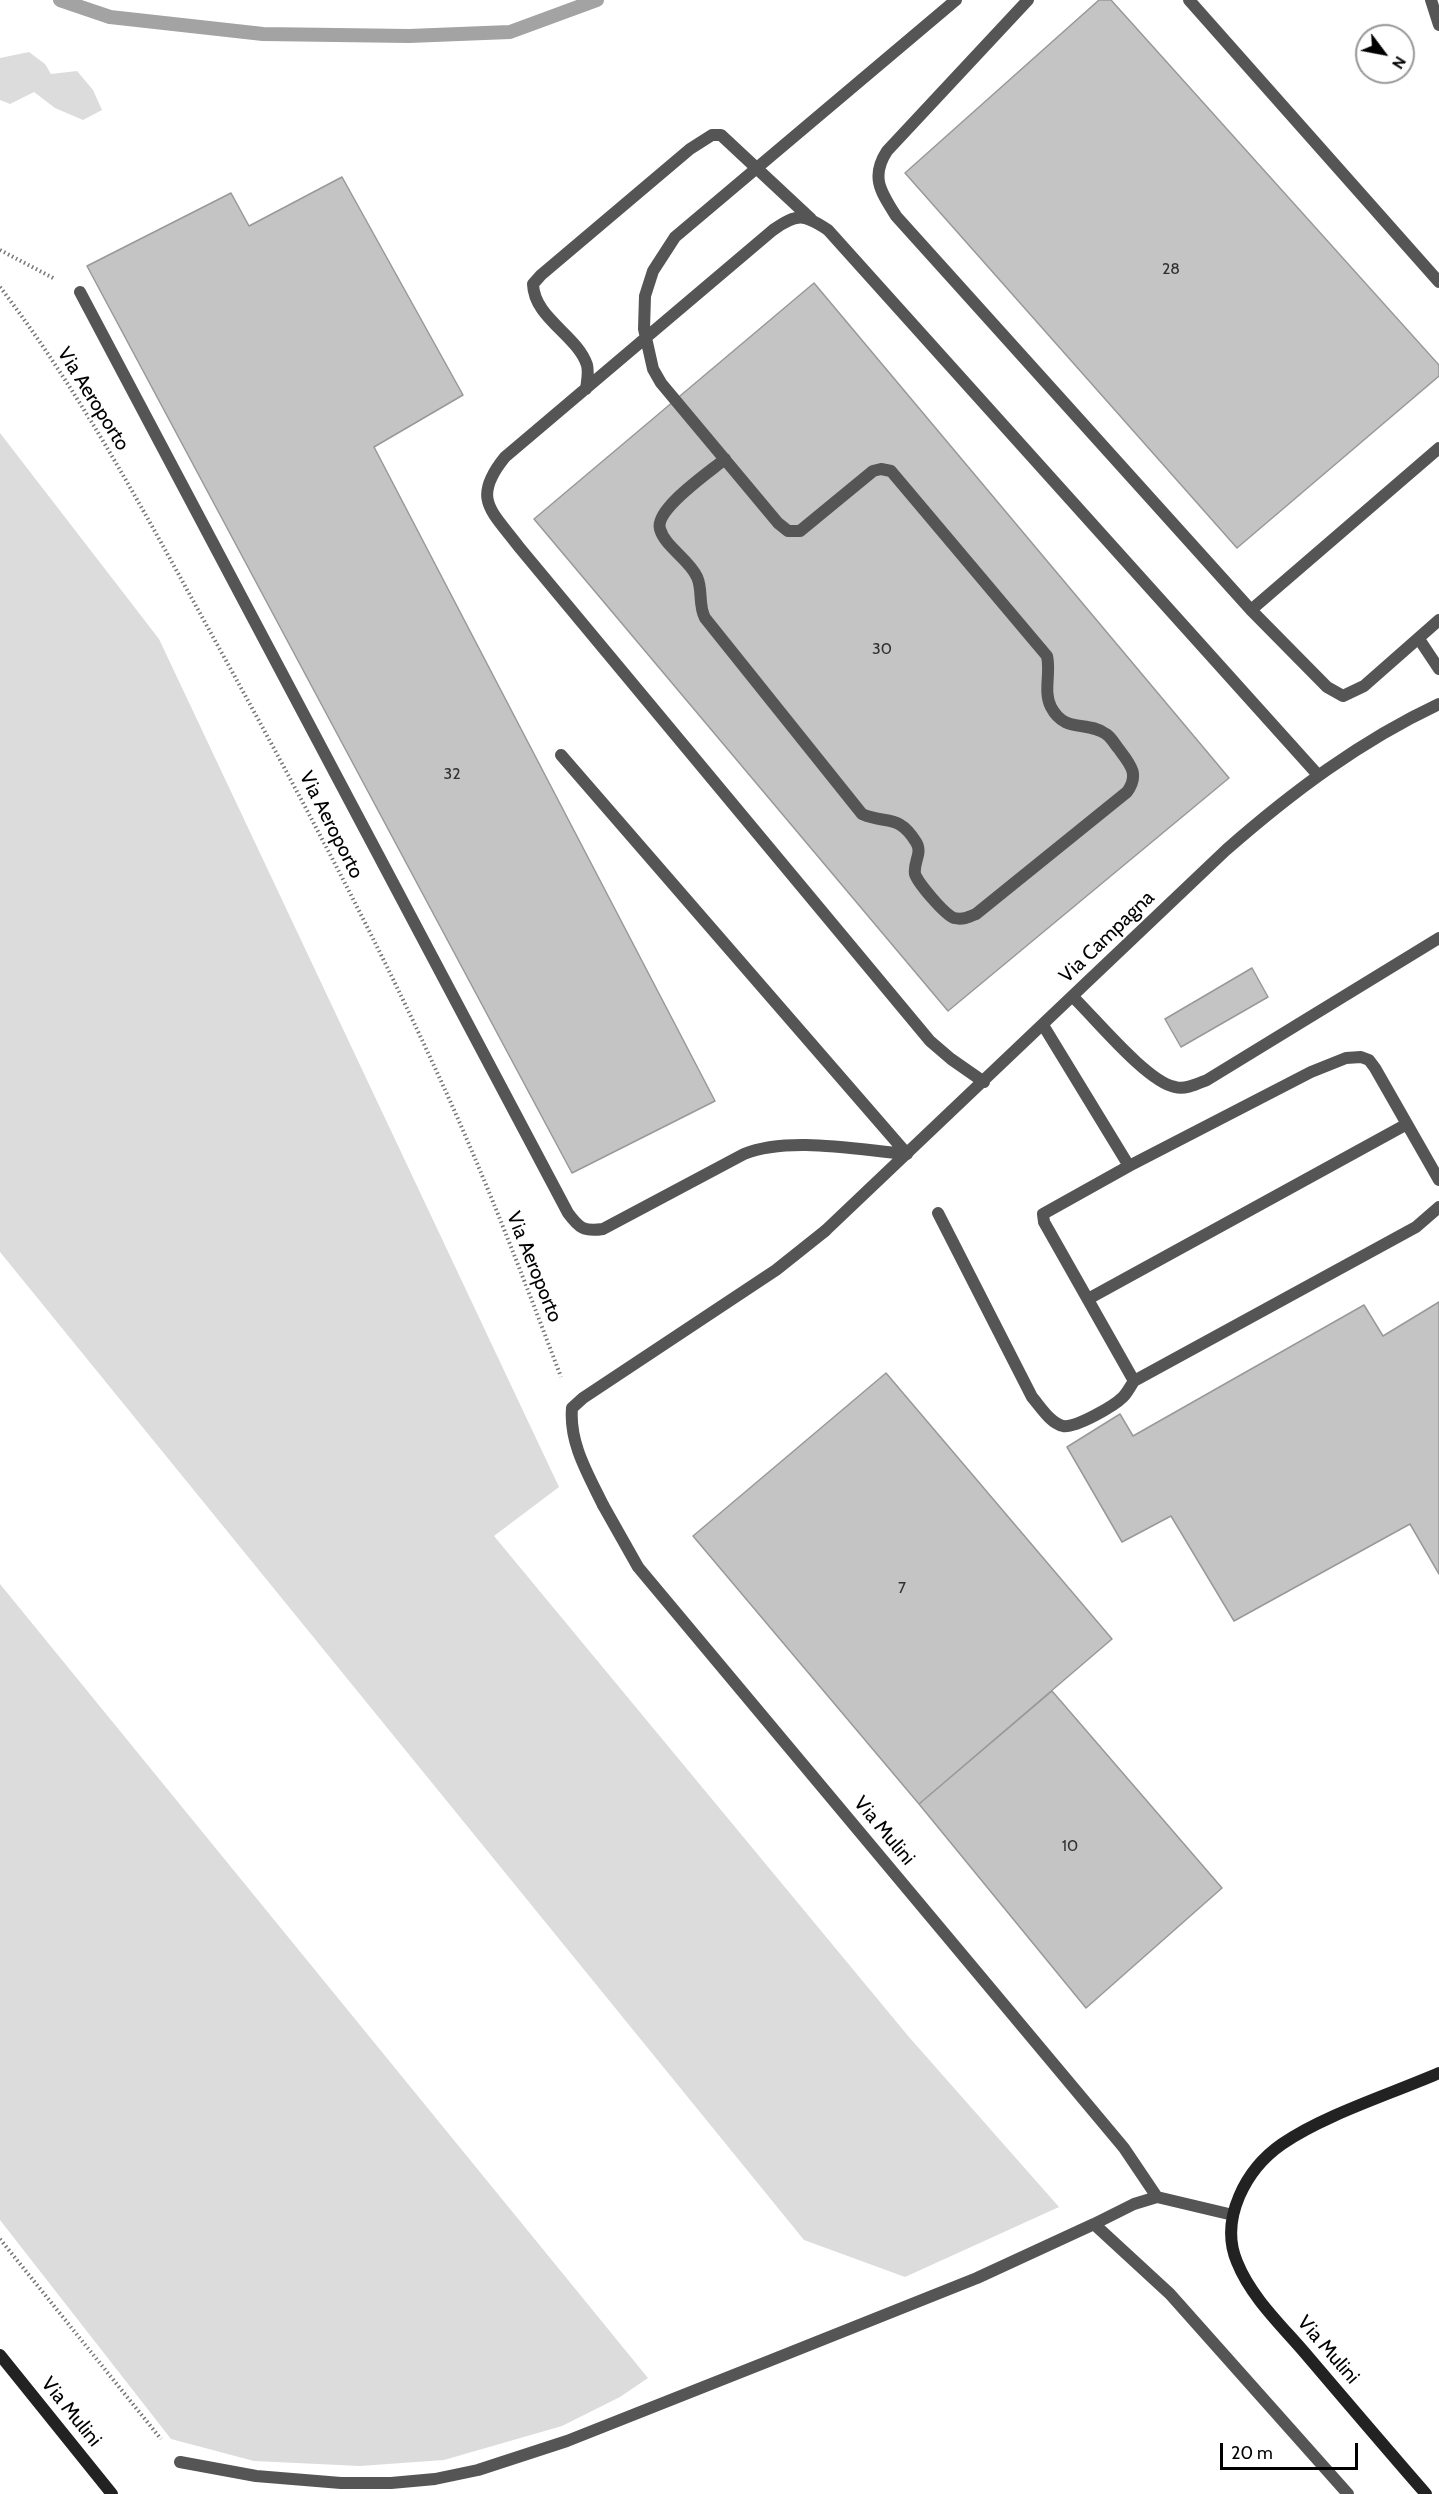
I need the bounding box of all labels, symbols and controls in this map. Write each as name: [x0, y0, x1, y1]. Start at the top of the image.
north arrow: [1355, 24, 1415, 84]
text: N: [1388, 53, 1410, 73]
house number: 28: [1162, 259, 1180, 279]
street label: Via Aeroporto: [52, 343, 134, 455]
house number: 30: [872, 639, 892, 659]
house number: 32: [443, 764, 461, 784]
street label: Via Aeroporto: [294, 767, 368, 883]
street label: Via Campagna: [1055, 886, 1159, 988]
street label: Via Aeroporto: [501, 1208, 567, 1326]
house number: 7: [898, 1578, 906, 1598]
street label: Via Mulini: [848, 1792, 920, 1870]
house number: 10: [1062, 1836, 1078, 1856]
street label: Via Mulini: [1292, 2311, 1364, 2389]
street label: Via Mulini: [36, 2372, 106, 2452]
scale bar: [1223, 2431, 1361, 2469]
text: 20 m: [1231, 2442, 1273, 2464]

